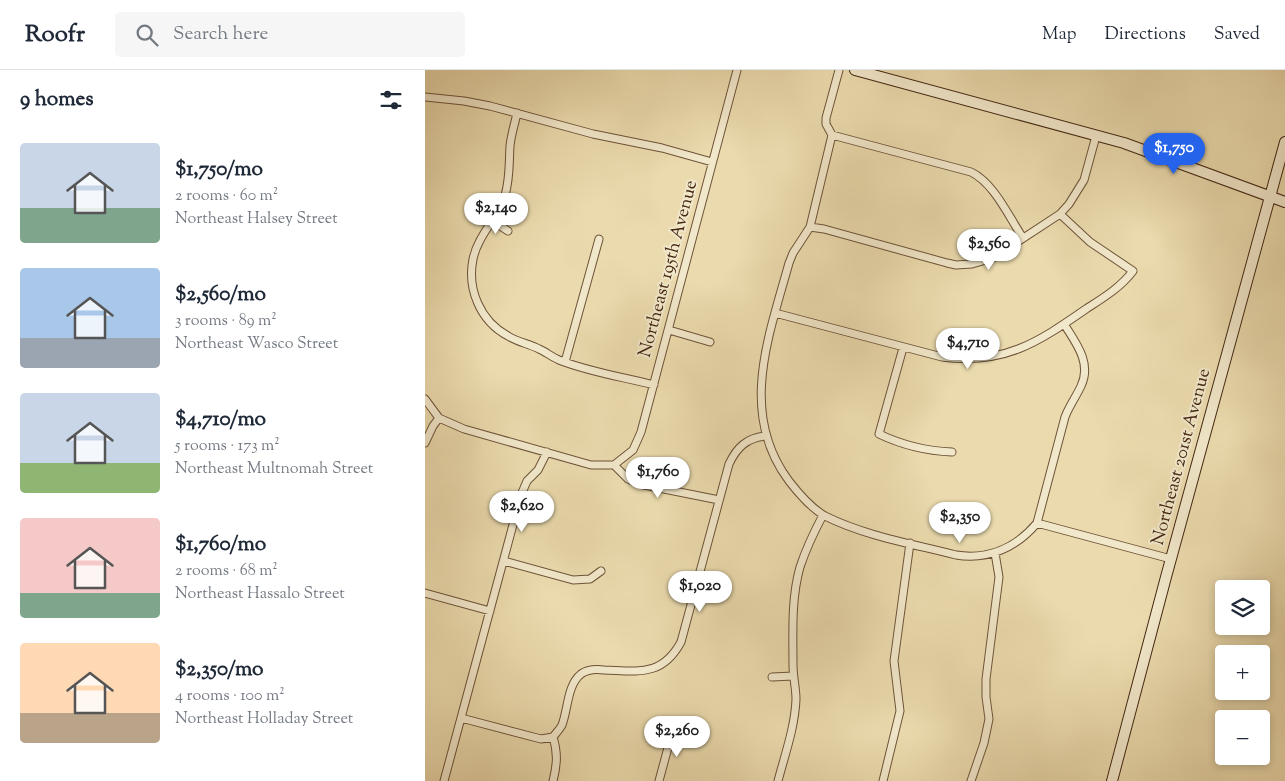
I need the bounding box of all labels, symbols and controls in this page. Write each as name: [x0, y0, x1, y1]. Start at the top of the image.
search box: [115, 12, 465, 57]
text: Roofr: [25, 18, 85, 52]
icon: search: [133, 21, 161, 49]
text: Search here: [173, 21, 268, 48]
text: Map: [1042, 22, 1077, 48]
text: Directions: [1105, 22, 1186, 48]
text: Saved: [1214, 22, 1260, 48]
text: 9 homes: [20, 85, 93, 115]
icon: filters: [377, 86, 405, 114]
pin: $1,750: [1133, 132, 1215, 175]
text: $1,750: [1154, 137, 1194, 160]
text: $1,750/mo: [175, 155, 263, 185]
icon: home: [60, 163, 120, 223]
street label: Northeast 195th Avenue: [633, 177, 705, 361]
text: 2 rooms · 60 m²: [175, 185, 278, 208]
pin: $2,140: [455, 192, 537, 235]
text: $2,140: [475, 197, 517, 220]
text: Northeast Halsey Street: [175, 208, 338, 231]
pin: $2,560: [948, 228, 1030, 271]
text: $2,560: [968, 233, 1010, 256]
text: $2,560/mo: [175, 280, 266, 310]
icon: home: [60, 288, 120, 348]
text: 3 rooms · 89 m²: [175, 310, 277, 333]
pin: $4,710: [927, 328, 1009, 370]
text: $4,710: [947, 332, 989, 355]
text: Northeast Wasco Street: [175, 333, 338, 356]
street label: Northeast 201st Avenue: [1146, 366, 1218, 548]
text: $4,710/mo: [175, 405, 266, 435]
icon: home: [60, 413, 120, 473]
text: 5 rooms · 173 m²: [175, 435, 280, 458]
pin: $1,760: [617, 456, 699, 499]
text: Northeast Multnomah Street: [175, 458, 373, 481]
text: $1,760: [637, 461, 679, 484]
pin: $2,620: [481, 490, 563, 533]
text: $2,620: [500, 495, 544, 518]
pin: $2,350: [919, 502, 1001, 544]
text: $2,350: [940, 506, 980, 529]
text: $1,760/mo: [175, 530, 266, 560]
icon: home: [60, 538, 120, 598]
text: 2 rooms · 68 m²: [175, 560, 278, 583]
pin: $1,020: [659, 570, 741, 613]
text: $1,020: [679, 575, 721, 598]
map controls: [1215, 580, 1270, 765]
button: layers: [1215, 580, 1270, 635]
text: Northeast Hassalo Street: [175, 583, 345, 606]
button: +: [1215, 645, 1270, 700]
text: $2,350/mo: [175, 655, 264, 685]
icon: home: [60, 663, 120, 723]
text: 4 rooms · 100 m²: [175, 685, 285, 708]
text: Northeast Holladay Street: [175, 708, 353, 731]
button: −: [1215, 710, 1270, 765]
pin: $2,260: [636, 716, 718, 758]
text: $2,260: [655, 720, 699, 743]

